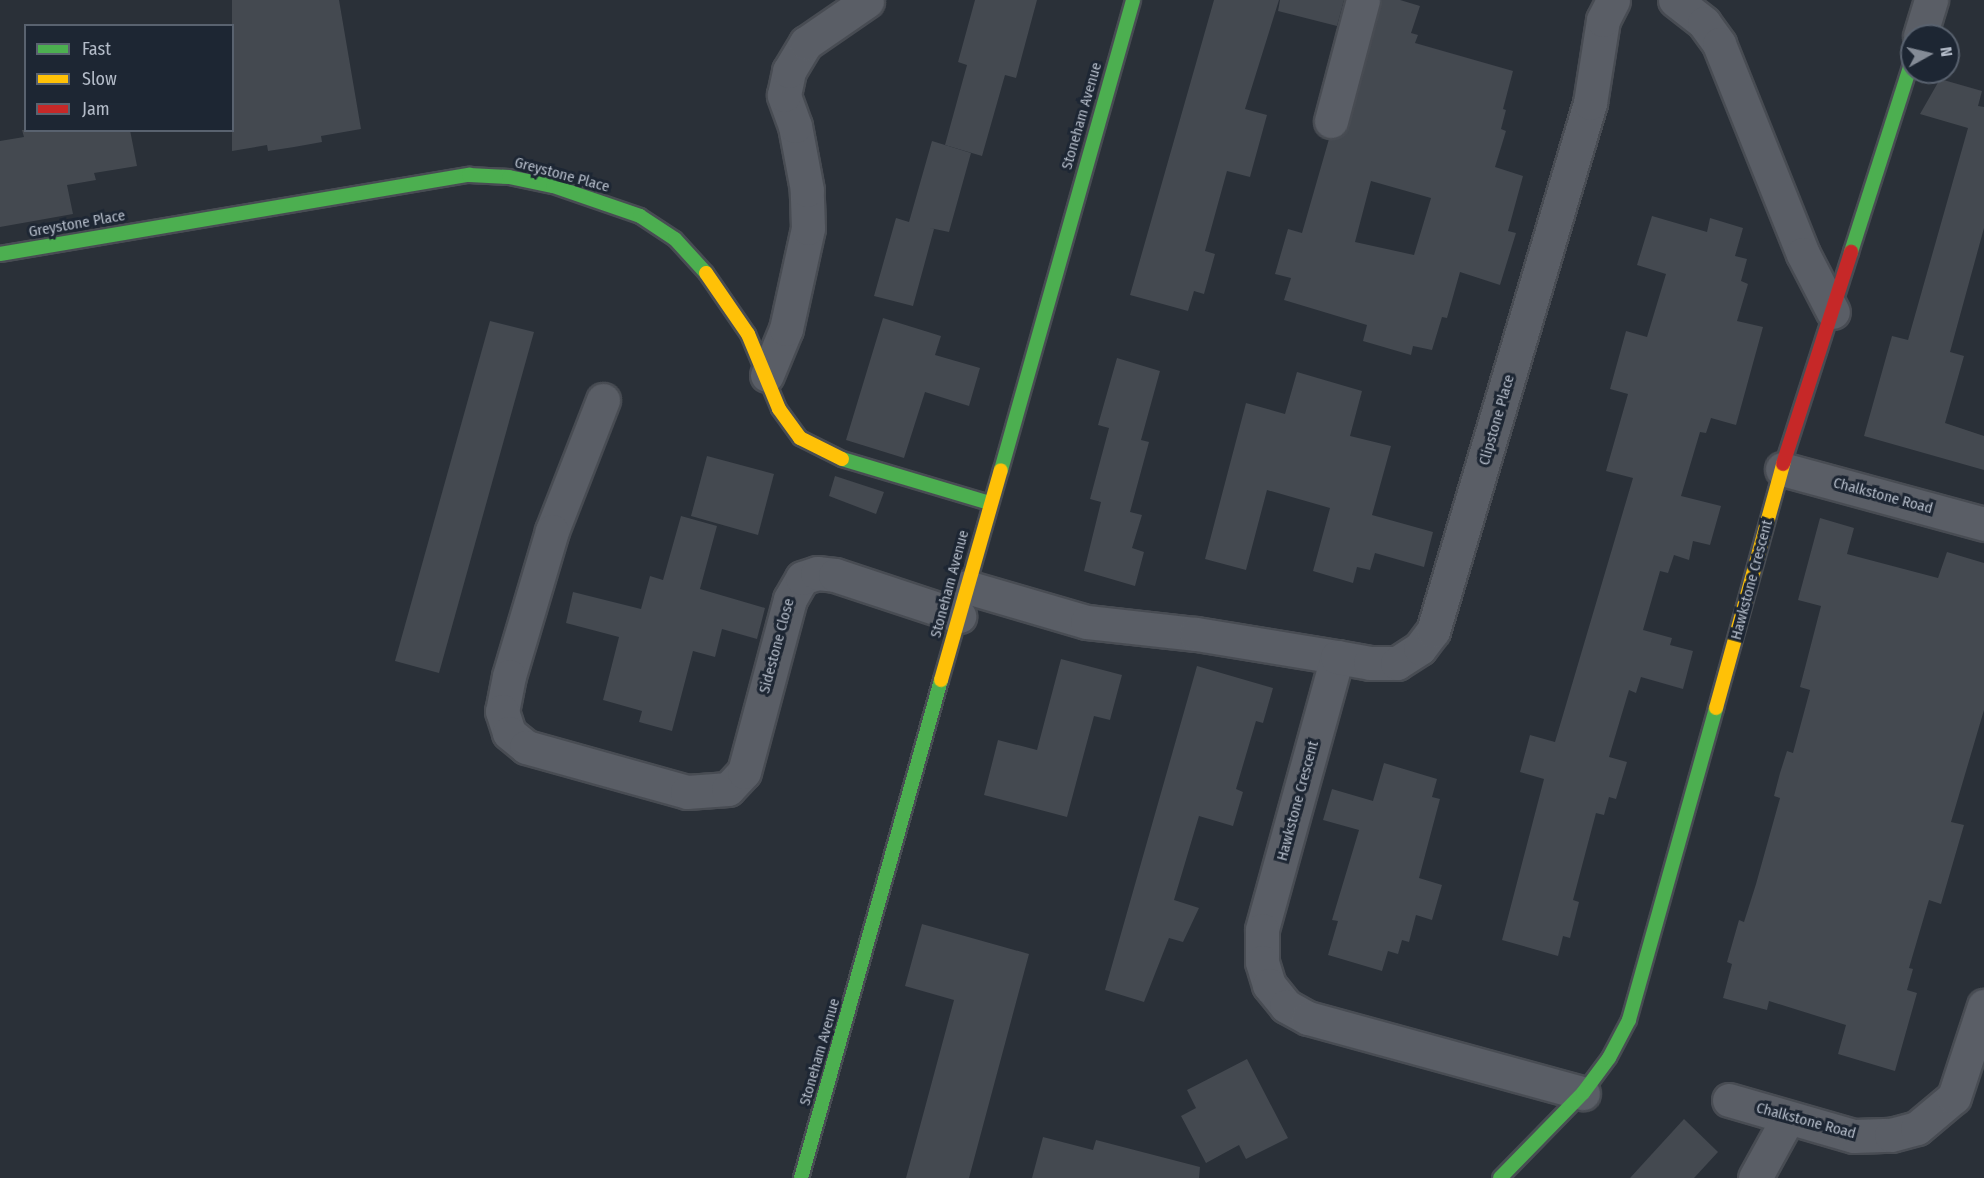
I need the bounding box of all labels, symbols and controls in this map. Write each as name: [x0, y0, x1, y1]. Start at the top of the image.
legend: [24, 24, 234, 132]
north arrow: [1900, 24, 1960, 84]
text: Fast: [82, 38, 111, 60]
text: N: [1936, 46, 1956, 58]
street label: Stoneham Avenue: [1058, 60, 1106, 172]
text: Slow: [82, 68, 117, 90]
text: Jam: [82, 98, 110, 120]
street label: Greystone Place: [513, 154, 611, 196]
street label: Greystone Place: [27, 207, 127, 241]
street label: Clipstone Place: [1475, 373, 1519, 467]
street label: Chalkstone Road: [1831, 474, 1935, 518]
street label: Hawkstone Crescent: [1727, 518, 1777, 642]
street label: Stoneham Avenue: [927, 528, 973, 640]
street label: Sidestone Close: [756, 597, 798, 695]
street label: Hawkstone Crescent: [1273, 739, 1323, 863]
street label: Stoneham Avenue: [796, 996, 844, 1108]
street label: Chalkstone Road: [1754, 1099, 1858, 1143]

